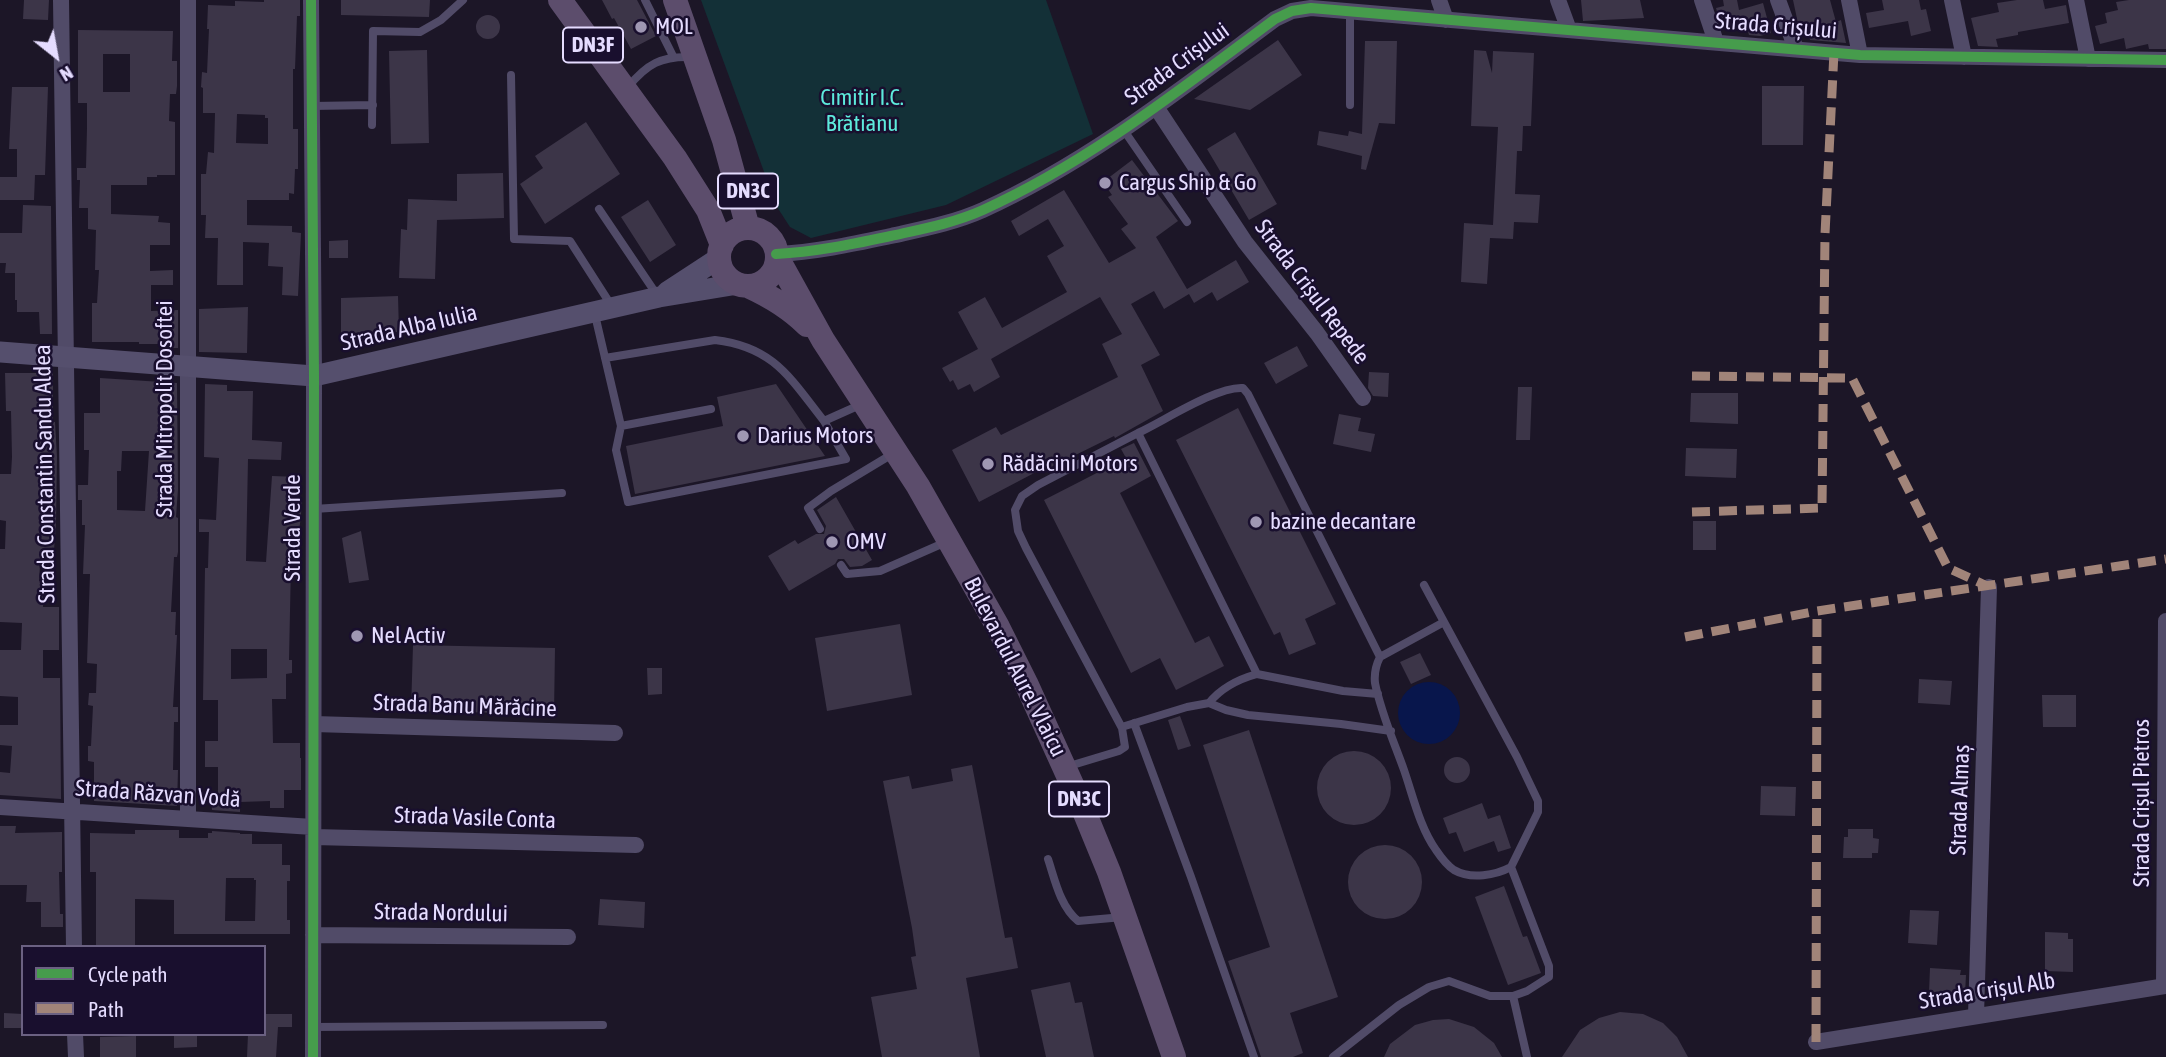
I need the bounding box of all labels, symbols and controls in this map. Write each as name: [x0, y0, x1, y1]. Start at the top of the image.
street label: Strada Crișului: [1714, 7, 1838, 45]
place label: MOL: [655, 13, 693, 41]
street label: Strada Crișului: [1119, 17, 1235, 111]
marker: MOL: [633, 19, 649, 35]
north arrow: [21, 21, 91, 91]
road number: DN3F: [563, 28, 623, 62]
text: N: [56, 62, 77, 86]
park label: Cimitir I.C. Brătianu: [820, 84, 904, 138]
place label: Cargus Ship & Go: [1119, 169, 1257, 197]
road number: DN3C: [718, 174, 778, 208]
marker: Cargus Ship & Go: [1097, 175, 1113, 191]
street label: Strada Crișul Repede: [1249, 214, 1375, 370]
street label: Strada Alba Iulia: [338, 299, 480, 357]
street label: Strada Mitropolit Dosoftei: [151, 301, 179, 517]
street label: Strada Constantin Sandu Aldea: [29, 344, 61, 604]
place label: Darius Motors: [757, 422, 873, 450]
marker: Darius Motors: [735, 428, 751, 444]
place label: Rădăcini Motors: [1002, 450, 1138, 478]
marker: Rădăcini Motors: [980, 456, 996, 472]
street label: Strada Verde: [279, 474, 307, 582]
place label: bazine decantare: [1270, 508, 1416, 536]
marker: bazine decantare: [1248, 514, 1264, 530]
place label: OMV: [846, 528, 886, 556]
marker: OMV: [824, 534, 840, 550]
street label: Bulevardul Aurel Vlaicu: [958, 573, 1072, 761]
place label: Nel Activ: [371, 622, 445, 650]
marker: Nel Activ: [349, 628, 365, 644]
street label: Strada Banu Mărăcine: [373, 689, 557, 723]
street label: Strada Crișul Pietros: [2128, 719, 2156, 887]
street label: Strada Almaș: [1944, 744, 1976, 856]
street label: Strada Răzvan Vodă: [74, 774, 242, 814]
road number: DN3C: [1049, 782, 1109, 816]
street label: Strada Vasile Conta: [394, 801, 556, 835]
street label: Strada Nordului: [374, 898, 508, 928]
legend: [21, 945, 266, 1036]
text: Cycle path: [88, 962, 167, 986]
street label: Strada Crișul Alb: [1917, 967, 2057, 1015]
text: Path: [88, 997, 124, 1021]

